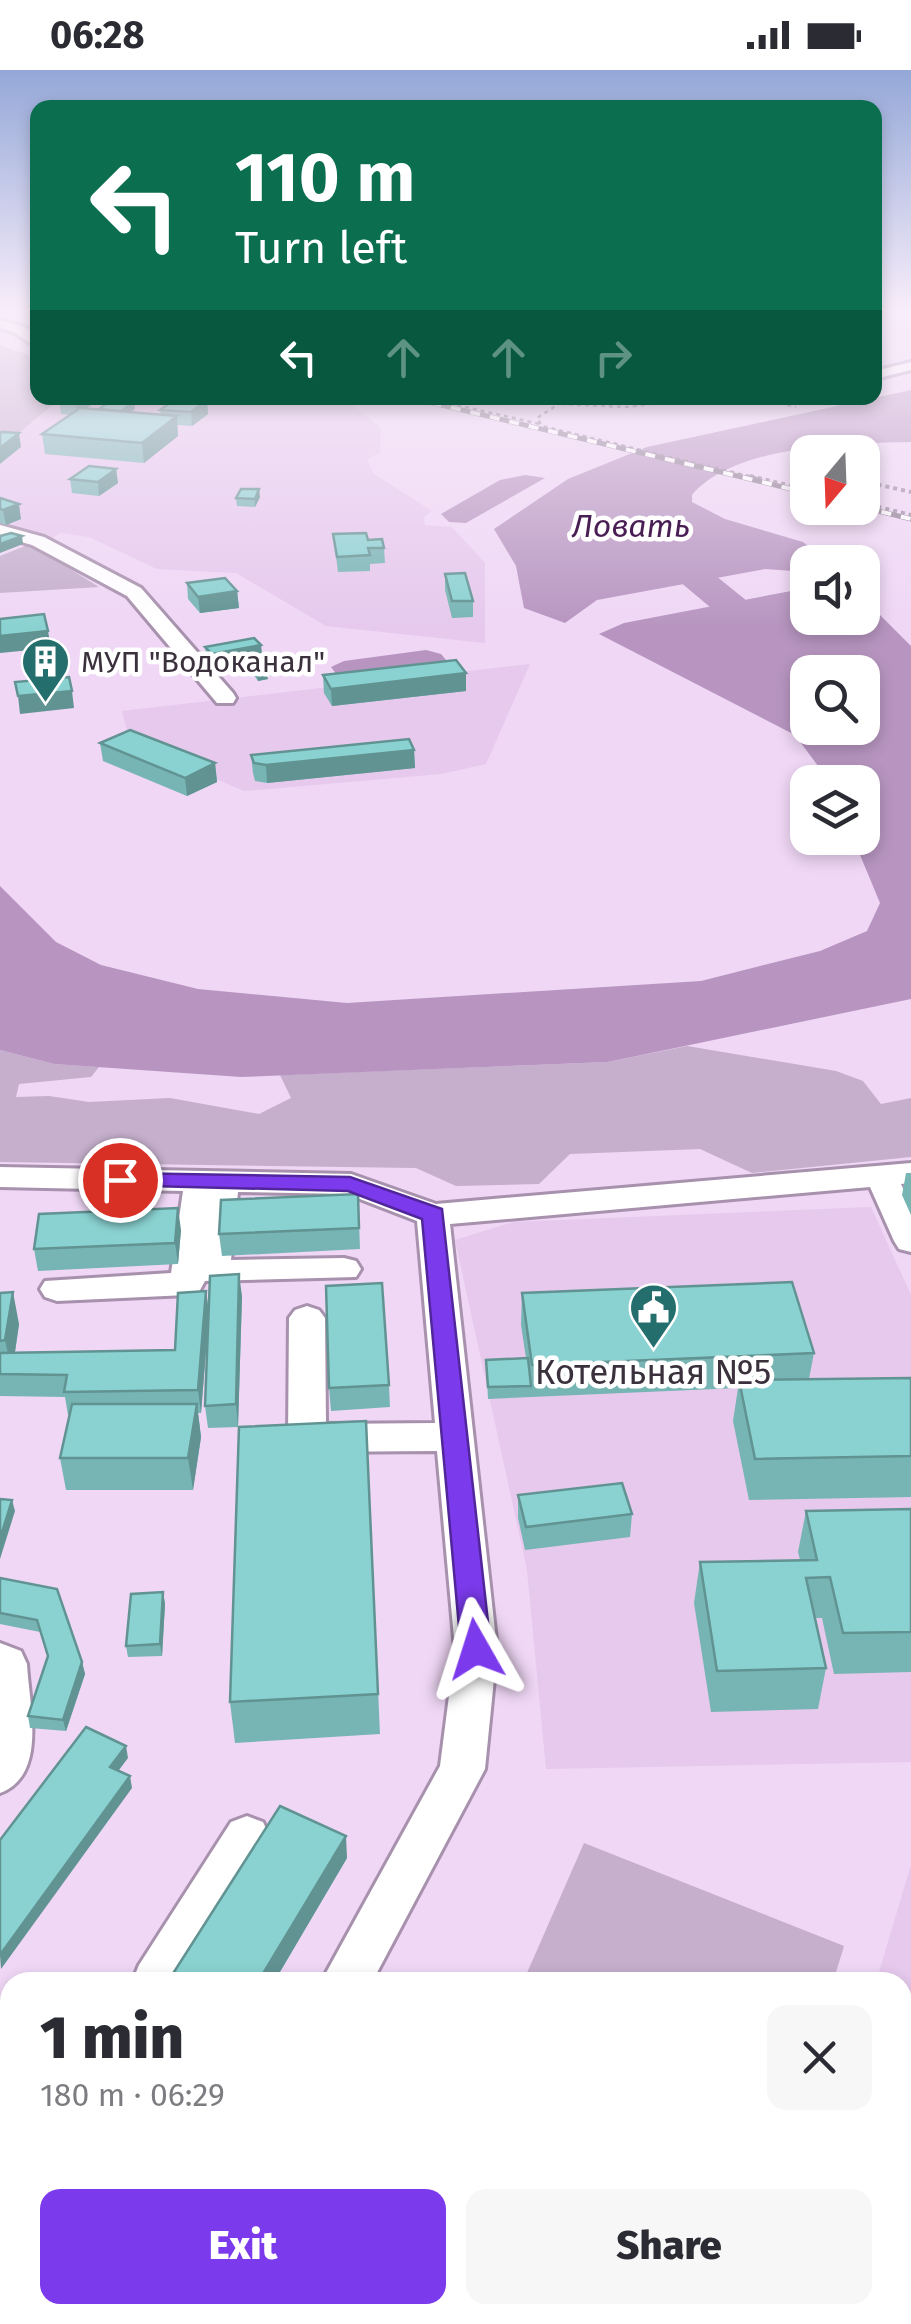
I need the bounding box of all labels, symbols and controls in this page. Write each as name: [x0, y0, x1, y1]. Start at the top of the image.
text: 06:28: [50, 12, 145, 58]
text: 110 m: [235, 136, 415, 220]
icon: left: [70, 140, 200, 270]
text: Turn left: [235, 221, 407, 275]
icon: left: [271, 330, 326, 385]
icon: ahead: [376, 330, 431, 385]
icon: ahead: [481, 330, 536, 385]
icon: right: [586, 330, 641, 385]
north arrow: [790, 435, 880, 525]
map controls: [790, 435, 880, 855]
water label: Ловать: [571, 507, 690, 545]
button: sound: [790, 545, 880, 635]
building icon: МУП "Водоканал": [20, 636, 72, 704]
place label: МУП "Водоканал": [81, 644, 325, 680]
button: search: [790, 655, 880, 745]
button: layers: [790, 765, 880, 855]
pin: [78, 1138, 163, 1223]
icon: arrive: [93, 1153, 148, 1208]
public building icon: Котельная №5: [627, 1282, 679, 1350]
place label: Котельная №5: [535, 1351, 771, 1393]
position arrow: [424, 1597, 528, 1701]
text: 1 min: [40, 2002, 184, 2074]
button: close: [767, 2005, 872, 2110]
text: 180 m · 06:29: [40, 2076, 225, 2114]
button: Exit: [40, 2189, 446, 2304]
button: Share: [466, 2189, 872, 2304]

